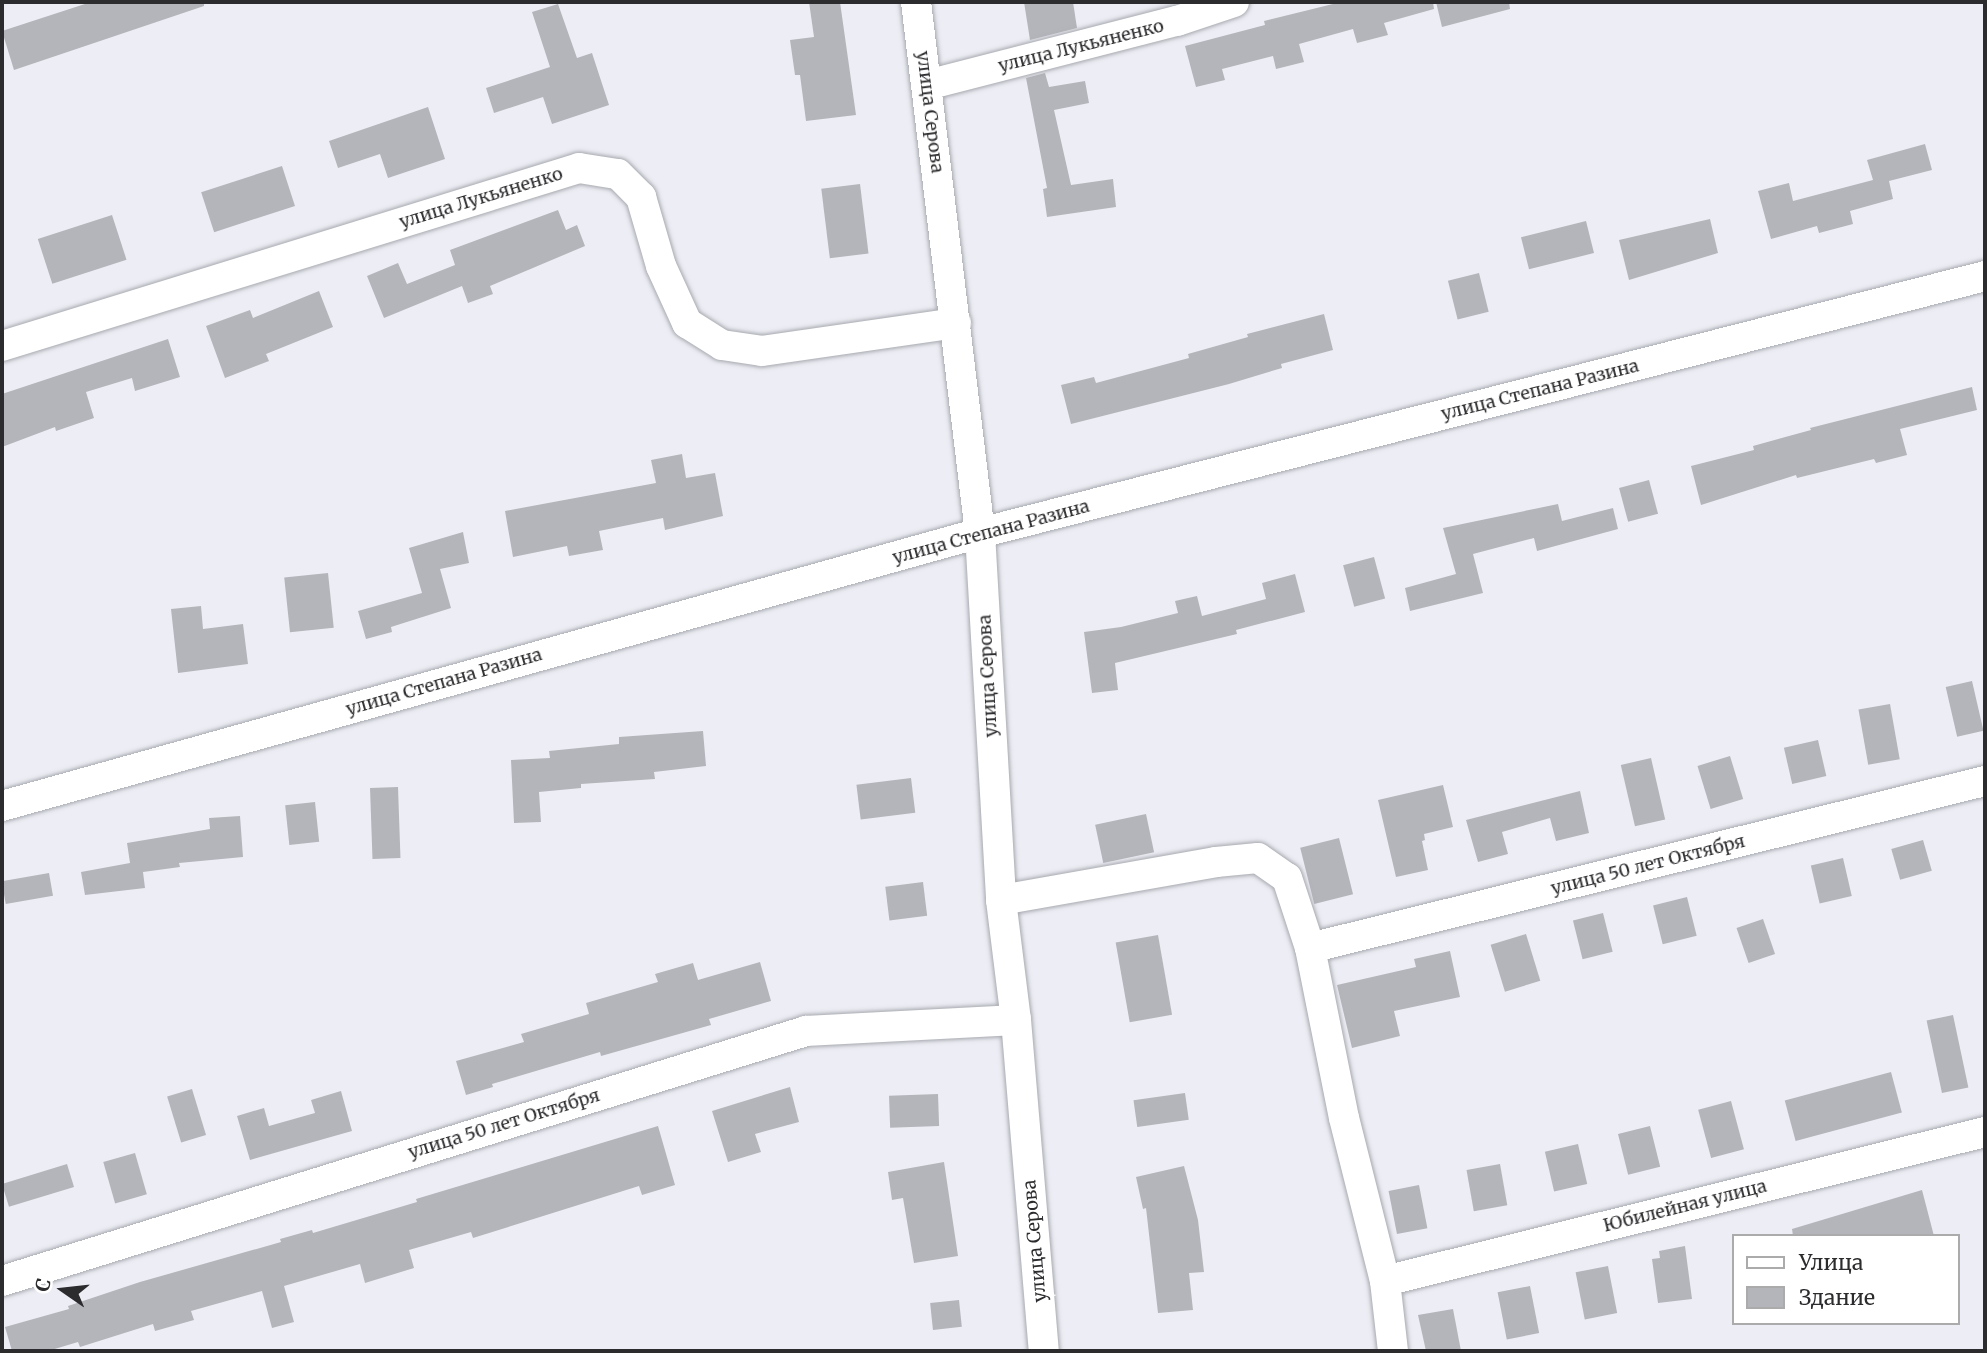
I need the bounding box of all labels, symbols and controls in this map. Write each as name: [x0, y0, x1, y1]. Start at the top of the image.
street label: улица Лукьяненко: [996, 15, 1166, 77]
street label: улица Серова: [912, 50, 948, 174]
street label: улица Лукьяненко: [397, 163, 565, 233]
street label: улица Степана Разина: [1439, 355, 1641, 425]
street label: улица Степана Разина: [890, 495, 1092, 569]
street label: улица Серова: [974, 614, 1002, 738]
street label: улица Степана Разина: [343, 644, 545, 720]
street label: улица 50 лет Октября: [1549, 830, 1747, 900]
street label: улица 50 лет Октября: [406, 1085, 602, 1163]
street label: Юбилейная улица: [1601, 1175, 1769, 1237]
street label: улица Серова: [1019, 1179, 1051, 1303]
legend: [1731, 1234, 1959, 1325]
text: Улица: [1799, 1249, 1863, 1276]
north arrow: [28, 1255, 98, 1325]
text: С: [29, 1276, 56, 1294]
text: Здание: [1799, 1284, 1875, 1311]

